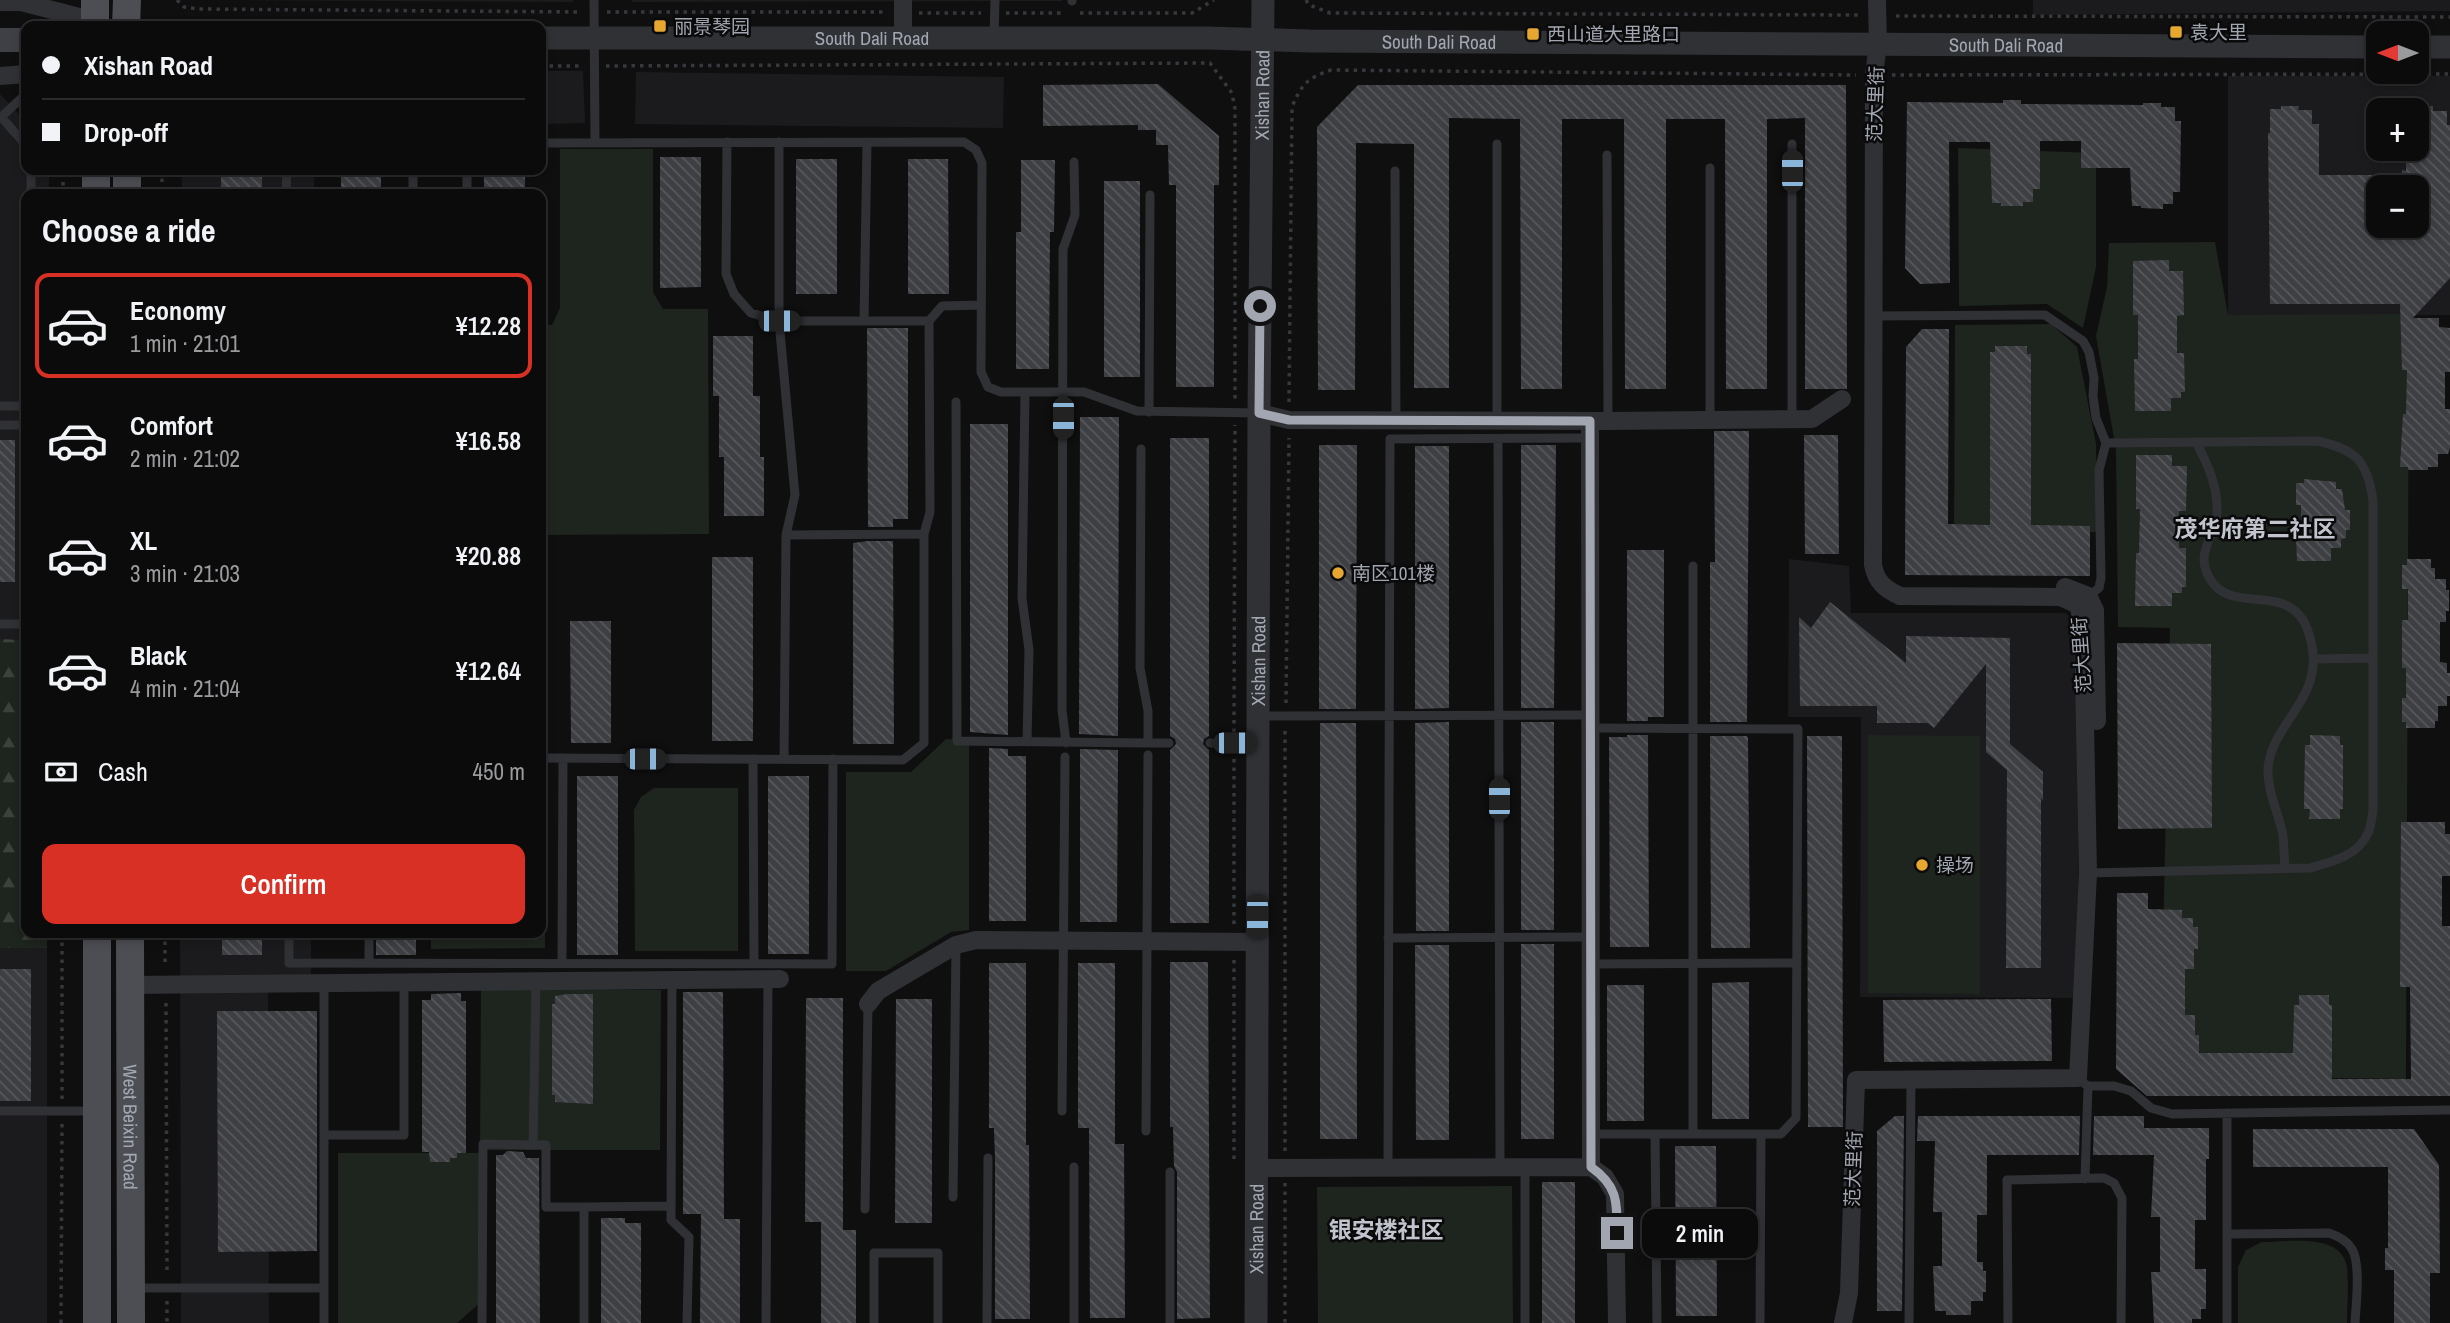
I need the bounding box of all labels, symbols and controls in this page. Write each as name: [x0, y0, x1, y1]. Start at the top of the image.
place label: 丽景琴园: [674, 13, 750, 39]
marker: 丽景琴园: [652, 18, 668, 34]
place label: 袁大里: [2190, 19, 2247, 45]
place label: 西山道大里路口: [1547, 21, 1680, 47]
north arrow: [2366, 21, 2429, 84]
map controls: [2366, 21, 2429, 238]
marker: 袁大里: [2168, 24, 2184, 40]
street label: South Dali Road: [815, 25, 929, 51]
marker: 西山道大里路口: [1525, 26, 1541, 42]
street label: South Dali Road: [1382, 28, 1496, 55]
street label: South Dali Road: [1949, 32, 2063, 58]
text: Xishan Road: [84, 48, 213, 83]
street label: Xishan Road: [1249, 50, 1276, 140]
street label: 范大里街: [1861, 66, 1889, 142]
button: +: [2366, 98, 2429, 161]
text: Drop-off: [84, 115, 168, 150]
car: [1782, 150, 1803, 192]
button: −: [2366, 175, 2429, 238]
text: Choose a ride: [42, 209, 216, 252]
route start: [1244, 290, 1276, 322]
text: Economy: [130, 293, 226, 328]
icon: car: [46, 294, 109, 357]
text: ¥12.28: [456, 308, 521, 343]
car: [759, 311, 801, 332]
text: 1 min · 21:01: [130, 328, 240, 359]
car: [1053, 397, 1074, 439]
text: Comfort: [130, 408, 213, 443]
icon: car: [46, 409, 109, 472]
text: ¥16.58: [456, 423, 521, 458]
text: 2 min · 21:02: [130, 443, 240, 474]
district label: 茂华府第二社区: [2175, 513, 2336, 544]
text: XL: [130, 523, 157, 558]
icon: car: [46, 524, 109, 587]
text: ¥20.88: [456, 538, 521, 573]
text: 3 min · 21:03: [130, 558, 240, 589]
place label: 南区101楼: [1352, 560, 1435, 586]
marker: 南区101楼: [1330, 565, 1346, 581]
street label: Xishan Road: [1245, 616, 1271, 706]
street label: 范大里街: [2065, 616, 2097, 694]
text: Black: [130, 638, 187, 673]
icon: car: [46, 639, 109, 702]
text: ¥12.64: [456, 653, 521, 688]
text: 4 min · 21:04: [130, 673, 240, 704]
car: [1214, 733, 1256, 754]
car: [625, 749, 667, 770]
icon: cash: [42, 753, 80, 791]
text: Cash: [98, 754, 148, 789]
text: 450 m: [473, 756, 525, 787]
car: [1489, 778, 1510, 820]
button: Confirm: [42, 844, 525, 924]
place label: 操场: [1936, 852, 1974, 878]
marker: 操场: [1914, 857, 1930, 873]
car: [1247, 896, 1268, 938]
street label: West Beixin Road: [117, 1064, 144, 1190]
street label: 范大里街: [1839, 1131, 1867, 1207]
street label: Xishan Road: [1243, 1184, 1269, 1274]
callout: 2 min: [1642, 1208, 1757, 1258]
district label: 银安楼社区: [1329, 1214, 1444, 1245]
route end: [1601, 1217, 1633, 1249]
text: 2 min: [1676, 1218, 1724, 1249]

